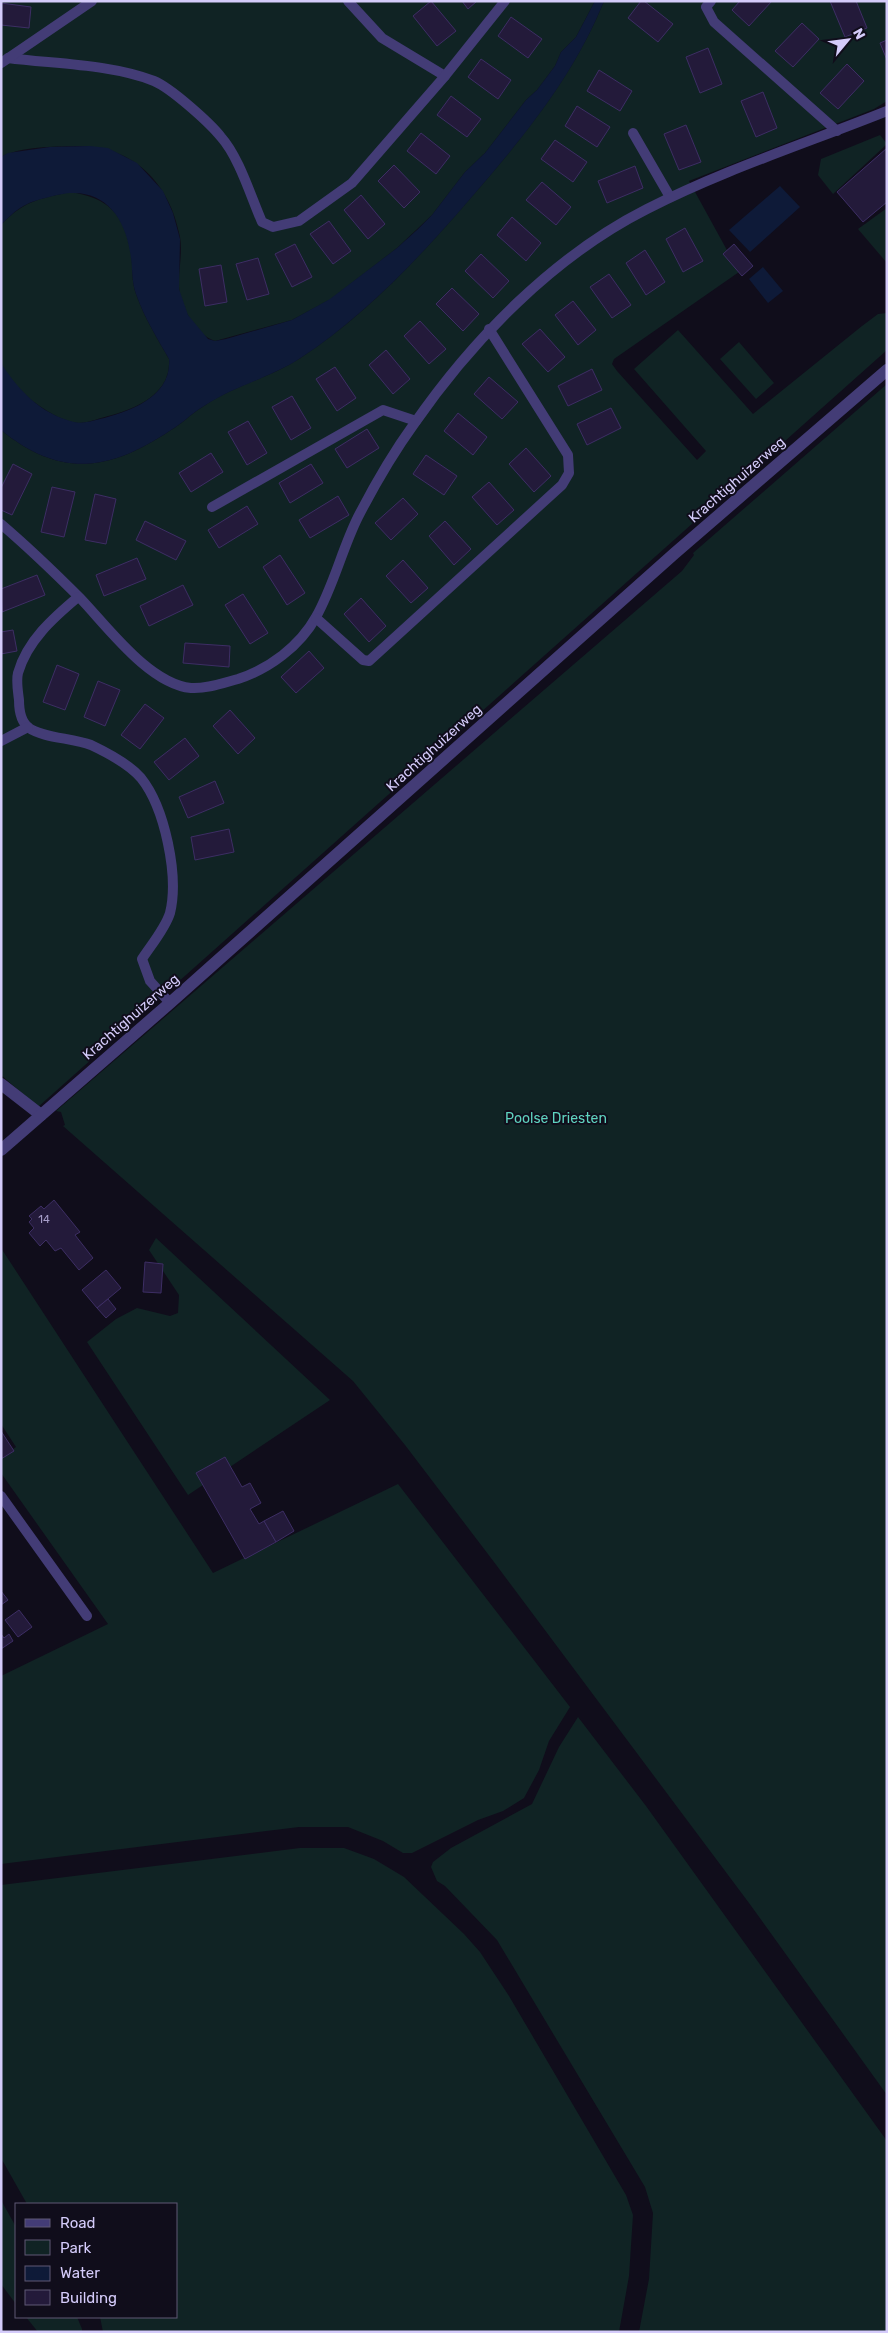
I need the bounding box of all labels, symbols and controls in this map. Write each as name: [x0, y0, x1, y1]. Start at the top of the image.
north arrow: [823, 15, 873, 65]
text: N: [849, 25, 869, 42]
street label: Krachtighuizerweg: [685, 433, 789, 527]
street label: Krachtighuizerweg: [383, 701, 485, 795]
street label: Krachtighuizerweg: [79, 970, 183, 1064]
park label: Poolse Driesten: [505, 1110, 607, 1127]
house number: 14: [38, 1213, 50, 1226]
legend: [15, 2203, 178, 2318]
text: Road: [60, 2214, 96, 2232]
text: Park: [60, 2239, 91, 2257]
text: Water: [60, 2264, 100, 2282]
text: Building: [60, 2289, 117, 2307]

